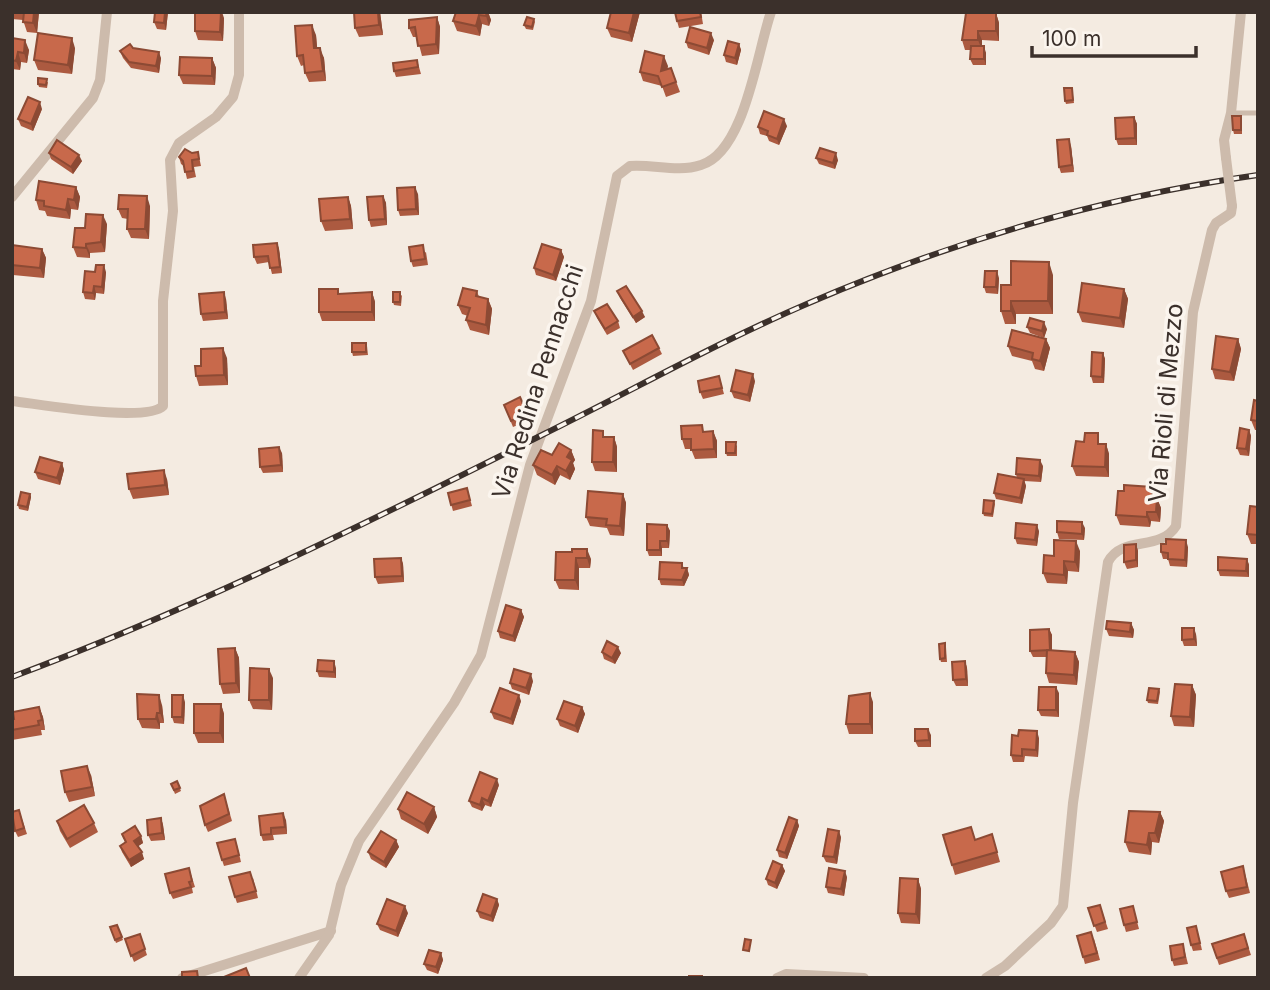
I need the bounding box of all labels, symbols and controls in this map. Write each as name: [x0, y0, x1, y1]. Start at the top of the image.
scale bar: [1032, 14, 1196, 58]
text: 100 m: [1042, 26, 1101, 51]
street label: Via Redina Pennacchi: [486, 261, 589, 503]
street label: Via Rioli di Mezzo: [1142, 302, 1189, 504]

